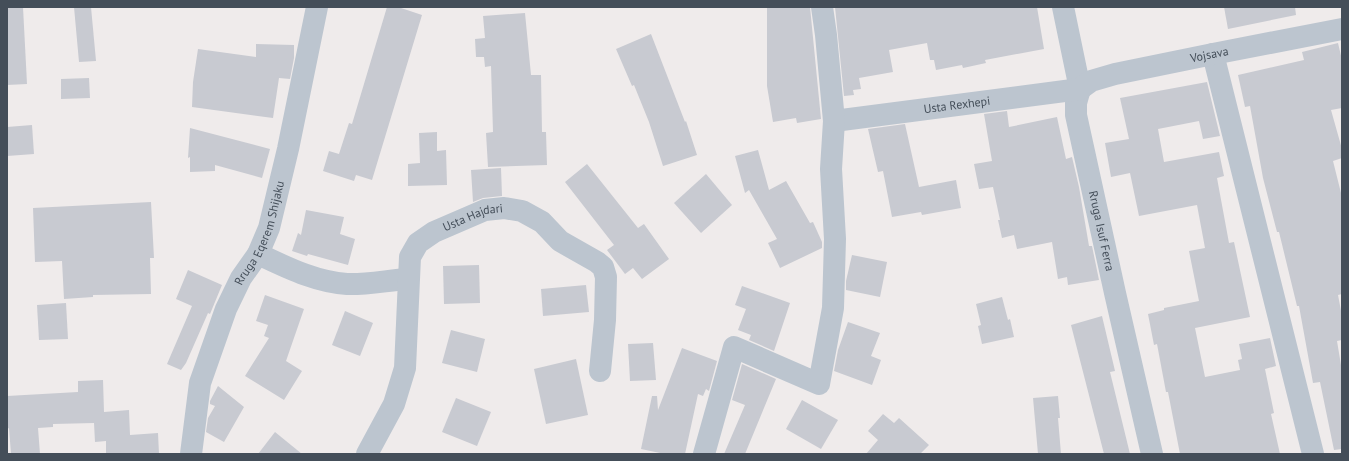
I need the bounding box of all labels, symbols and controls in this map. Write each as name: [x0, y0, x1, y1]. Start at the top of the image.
street label: Vojsava: [1188, 43, 1230, 66]
street label: Usta Rexhepi: [923, 93, 991, 116]
street label: Rruga Eqerem Shijaku: [231, 179, 287, 287]
street label: Rruga Isuf Ferra: [1086, 189, 1118, 272]
street label: Usta Hajdari: [440, 200, 504, 234]

